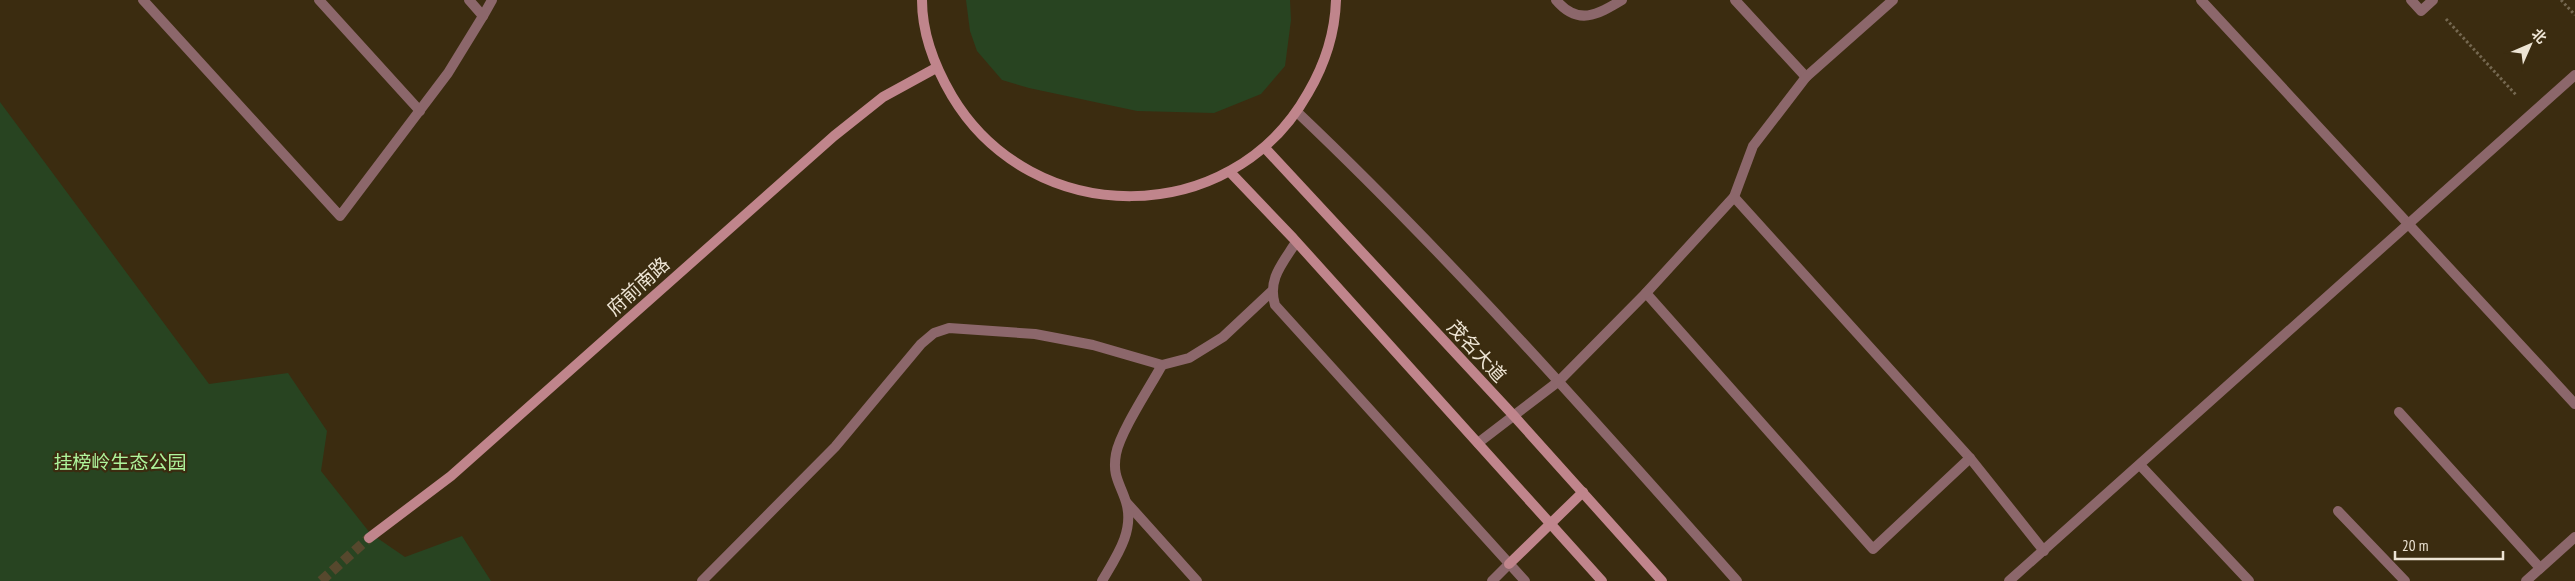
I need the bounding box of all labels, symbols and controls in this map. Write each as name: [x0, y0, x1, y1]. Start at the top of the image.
north arrow: [2505, 20, 2555, 70]
text: 北: [2528, 24, 2551, 47]
street label: 府前南路: [602, 252, 674, 320]
street label: 茂名大道: [1442, 315, 1512, 387]
park label: 挂榜岭生态公园: [53, 450, 187, 474]
scale bar: [2395, 528, 2502, 560]
text: 20 m: [2402, 536, 2428, 555]

